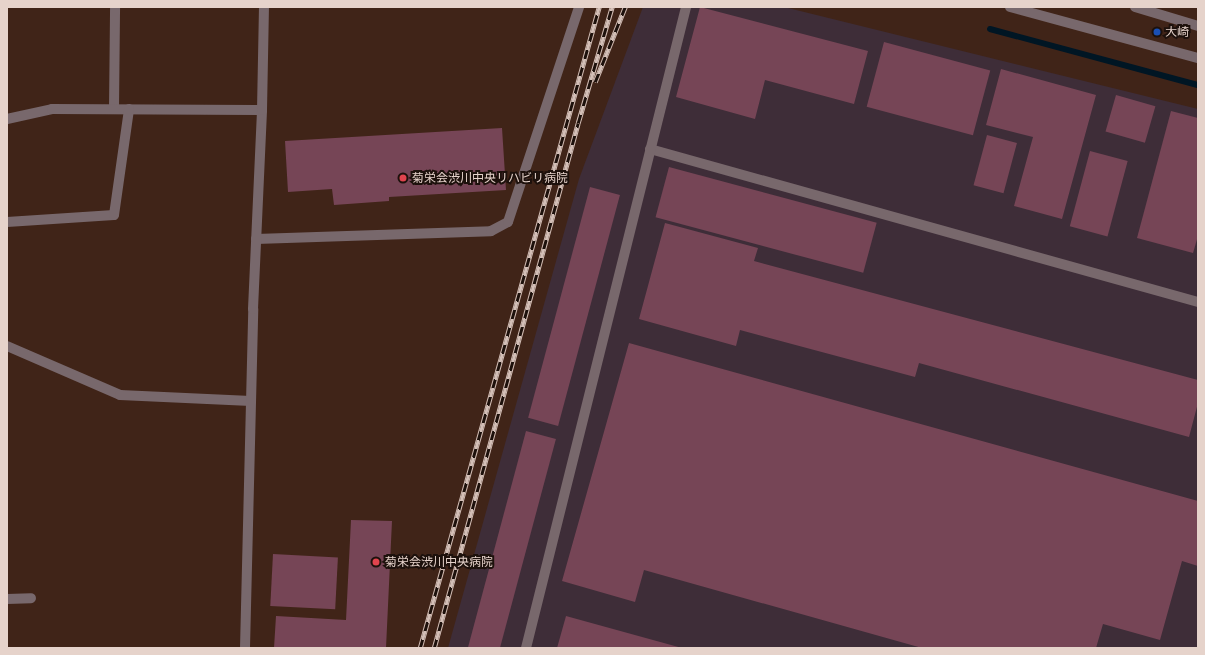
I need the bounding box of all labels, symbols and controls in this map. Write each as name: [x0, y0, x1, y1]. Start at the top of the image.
place label: 大崎: [1165, 25, 1189, 39]
marker: 大崎: [1152, 27, 1162, 37]
place label: 菊栄会渋川中央リハビリ病院: [412, 171, 568, 185]
marker: 菊栄会渋川中央リハビリ病院: [397, 172, 409, 184]
place label: 菊栄会渋川中央病院: [385, 555, 493, 569]
marker: 菊栄会渋川中央病院: [370, 556, 382, 568]

